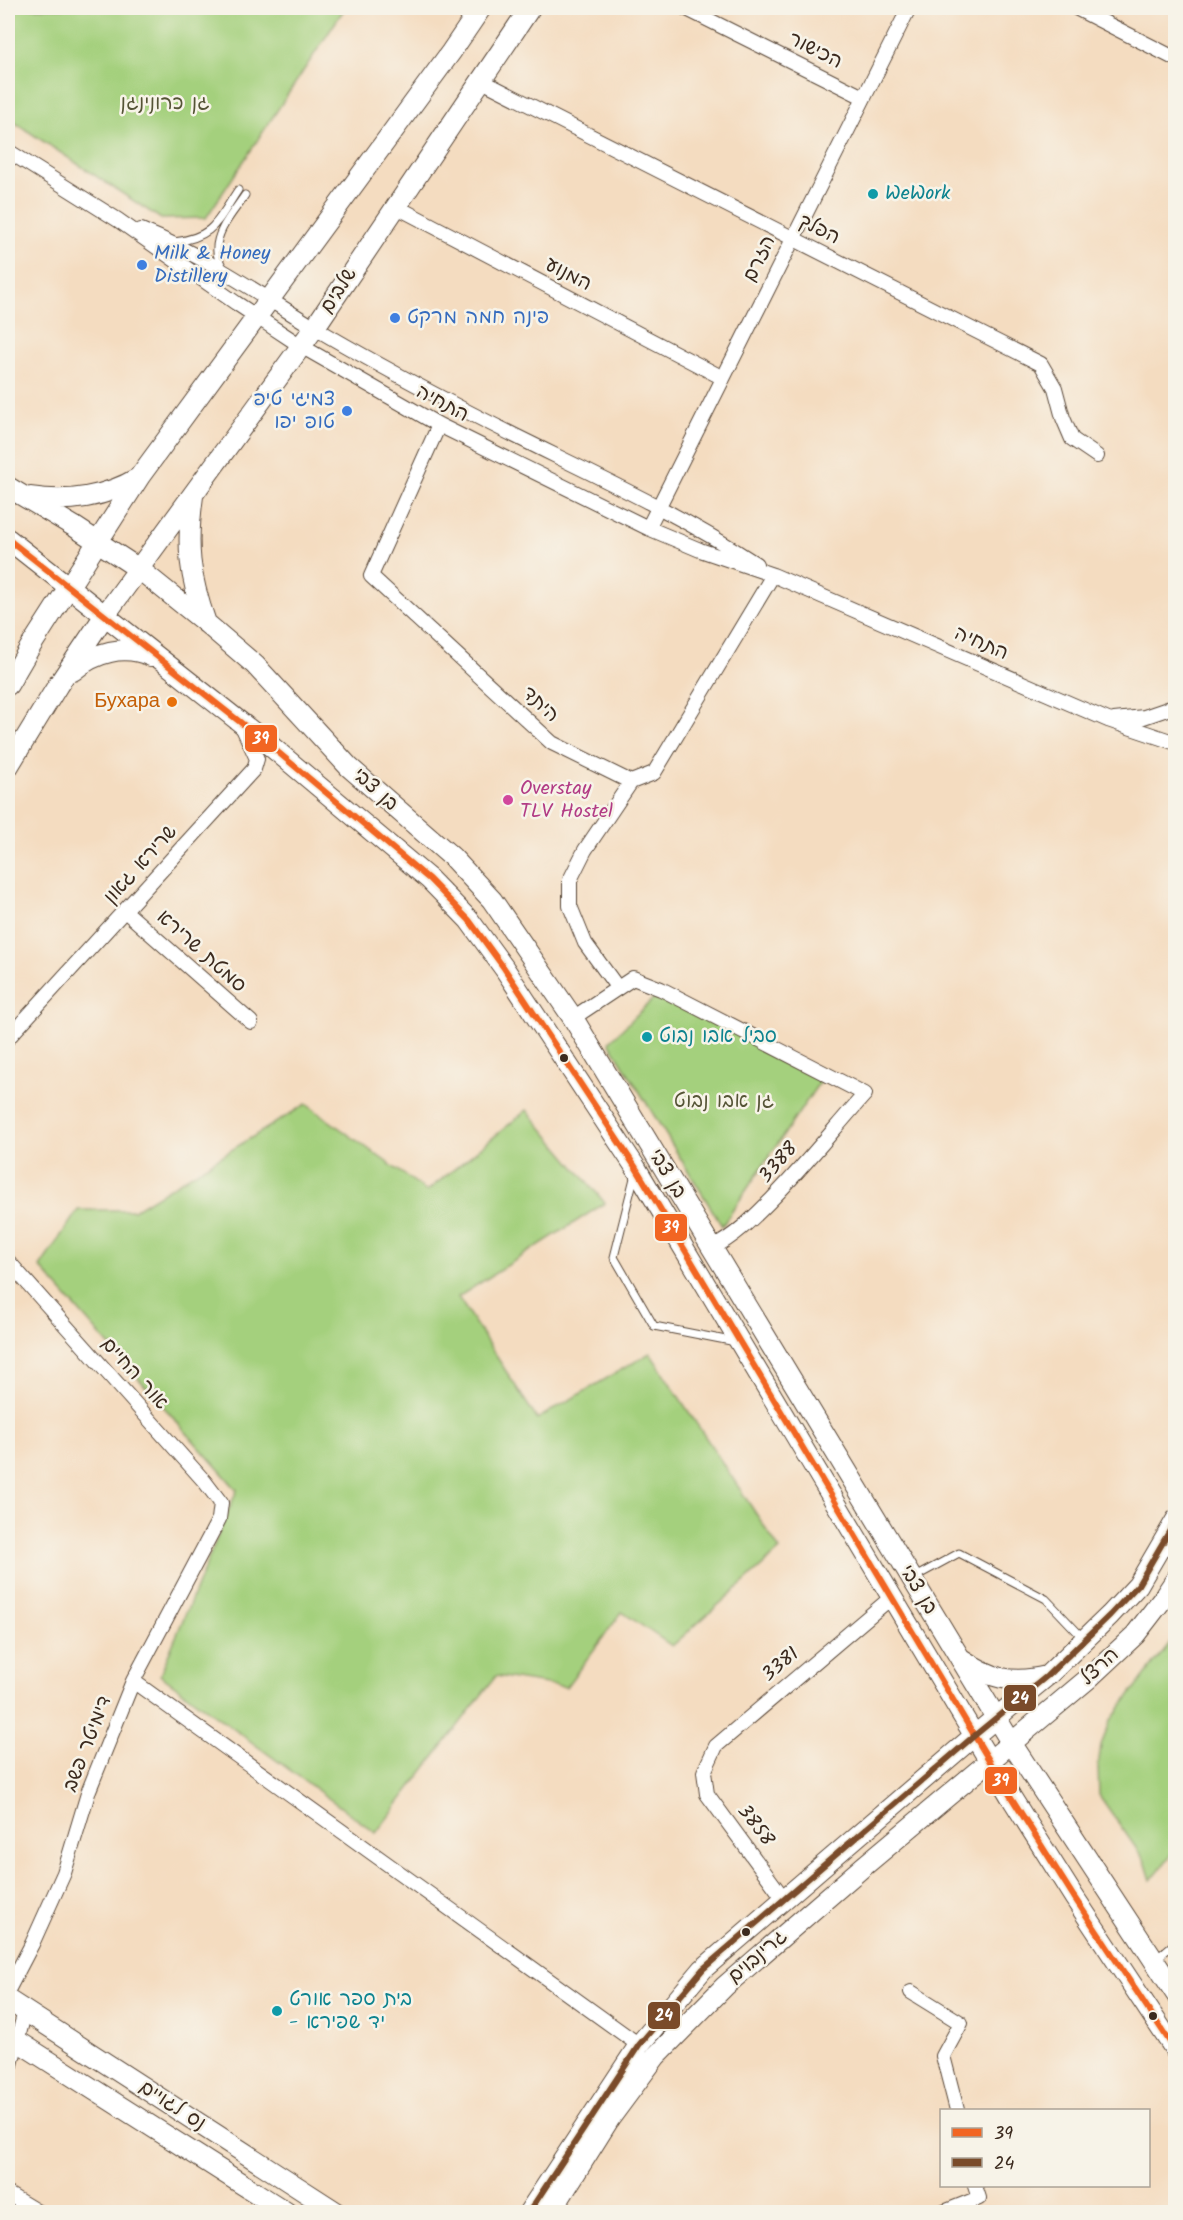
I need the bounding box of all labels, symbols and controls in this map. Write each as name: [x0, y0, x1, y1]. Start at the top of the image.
street label: הכישור: [782, 24, 848, 78]
park label: גן כרונינגן: [120, 88, 210, 120]
place label: WeWork: [885, 178, 951, 210]
marker: WeWork: [866, 187, 880, 201]
street label: הפלך: [792, 206, 846, 254]
street label: הזרם: [735, 230, 785, 288]
place label: Milk & Honey Distillery: [154, 238, 271, 293]
street label: המנוע: [539, 250, 597, 300]
marker: Milk & Honey Distillery: [135, 258, 149, 272]
street label: שלבים: [312, 261, 366, 320]
place label: פינה חמה מרקט: [407, 302, 549, 334]
marker: פינה חמה מרקט: [388, 311, 402, 325]
street label: התחיה: [410, 377, 474, 431]
place label: צמיגי טיפ טופ יפו: [253, 384, 335, 439]
marker: צמיגי טיפ טופ יפו: [340, 404, 354, 418]
street label: התחיה: [949, 618, 1013, 670]
street label: היתד: [514, 679, 566, 731]
place label: Бухара: [94, 686, 161, 718]
marker: Бухара: [165, 695, 179, 709]
line badge: 39: [244, 724, 278, 753]
text: 39: [252, 727, 269, 752]
street label: בן צבי: [345, 760, 405, 820]
place label: Overstay TLV Hostel: [520, 773, 613, 828]
marker: Overstay TLV Hostel: [501, 793, 515, 807]
street label: שרירא גאון: [96, 818, 186, 912]
street label: סמטת שרירא: [149, 903, 253, 1001]
place label: סביל אבו נבוט: [659, 1021, 777, 1053]
marker: סביל אבו נבוט: [640, 1030, 654, 1044]
unlabelled marker: [558, 1052, 570, 1064]
park label: גן אבו נבוט: [674, 1086, 774, 1118]
street label: 3388: [751, 1134, 807, 1191]
street label: בן צבי: [640, 1143, 694, 1205]
line badge: 39: [654, 1213, 688, 1242]
text: 39: [662, 1216, 679, 1241]
street label: אור החיים: [92, 1330, 176, 1418]
street label: בן צבי: [891, 1559, 945, 1621]
street label: 3381: [755, 1640, 807, 1690]
street label: הרצל: [1073, 1640, 1127, 1694]
line badge: 24: [1003, 1684, 1037, 1712]
text: 24: [1011, 1687, 1029, 1712]
street label: דימיטר פשב: [55, 1691, 121, 1797]
line badge: 39: [984, 1766, 1018, 1795]
text: 39: [992, 1769, 1009, 1794]
street label: 3858: [728, 1798, 782, 1855]
street label: גרינבוים: [721, 1922, 795, 1992]
unlabelled marker: [740, 1926, 752, 1938]
place label: בית ספר אורט - יד שפירא: [289, 1984, 412, 2039]
line badge: 24: [647, 2001, 681, 2030]
marker: בית ספר אורט - יד שפירא: [270, 2004, 284, 2018]
text: 24: [655, 2004, 673, 2029]
unlabelled marker: [1147, 2010, 1159, 2022]
street label: נס לגויים: [132, 2072, 212, 2140]
legend: [940, 2109, 1150, 2187]
text: 39: [994, 2120, 1013, 2149]
text: 24: [994, 2150, 1014, 2179]

